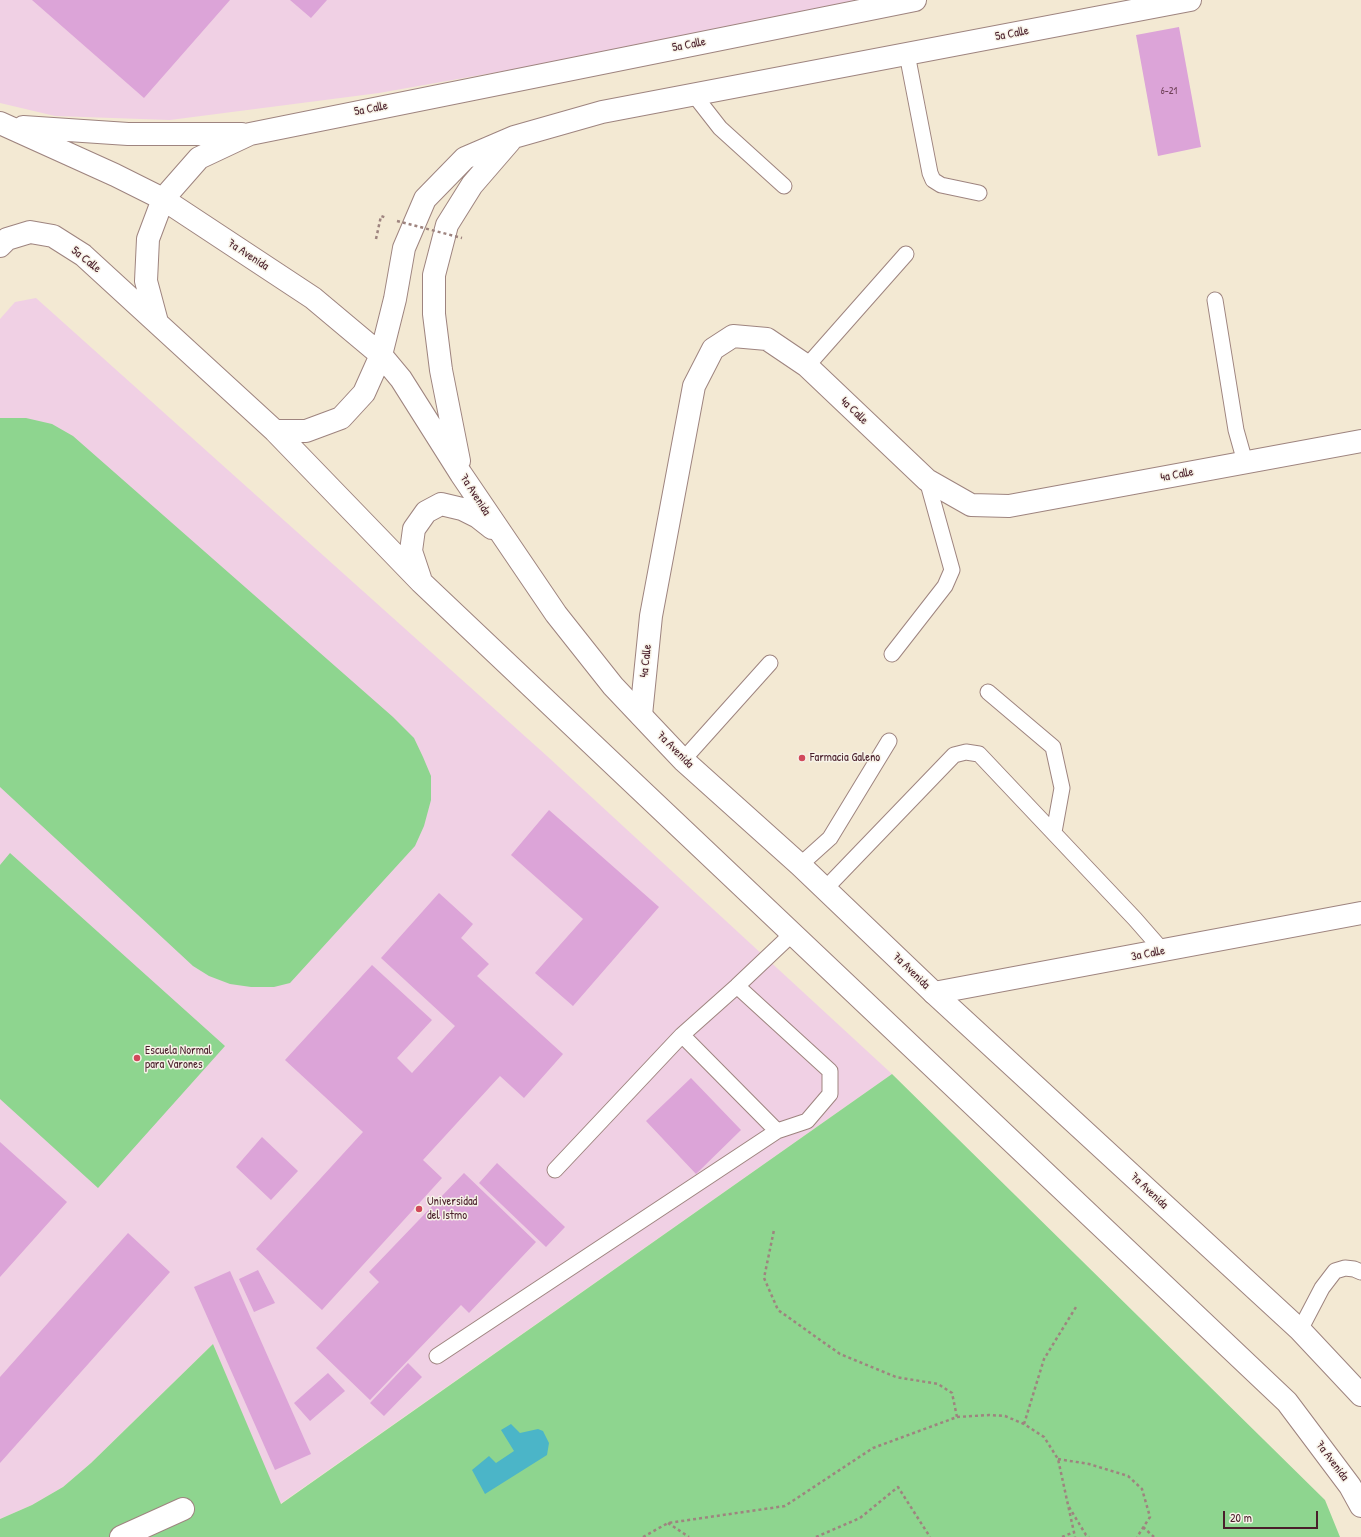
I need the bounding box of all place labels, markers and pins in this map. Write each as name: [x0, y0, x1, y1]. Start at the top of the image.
place label: Farmacia Galeno: [810, 751, 880, 765]
marker: Farmacia Galeno: [797, 753, 807, 763]
place label: Escuela Normal para Varones: [145, 1044, 212, 1072]
marker: Escuela Normal para Varones: [132, 1053, 142, 1063]
place label: Universidad del Istmo: [427, 1195, 477, 1223]
marker: Universidad del Istmo: [414, 1204, 424, 1214]

